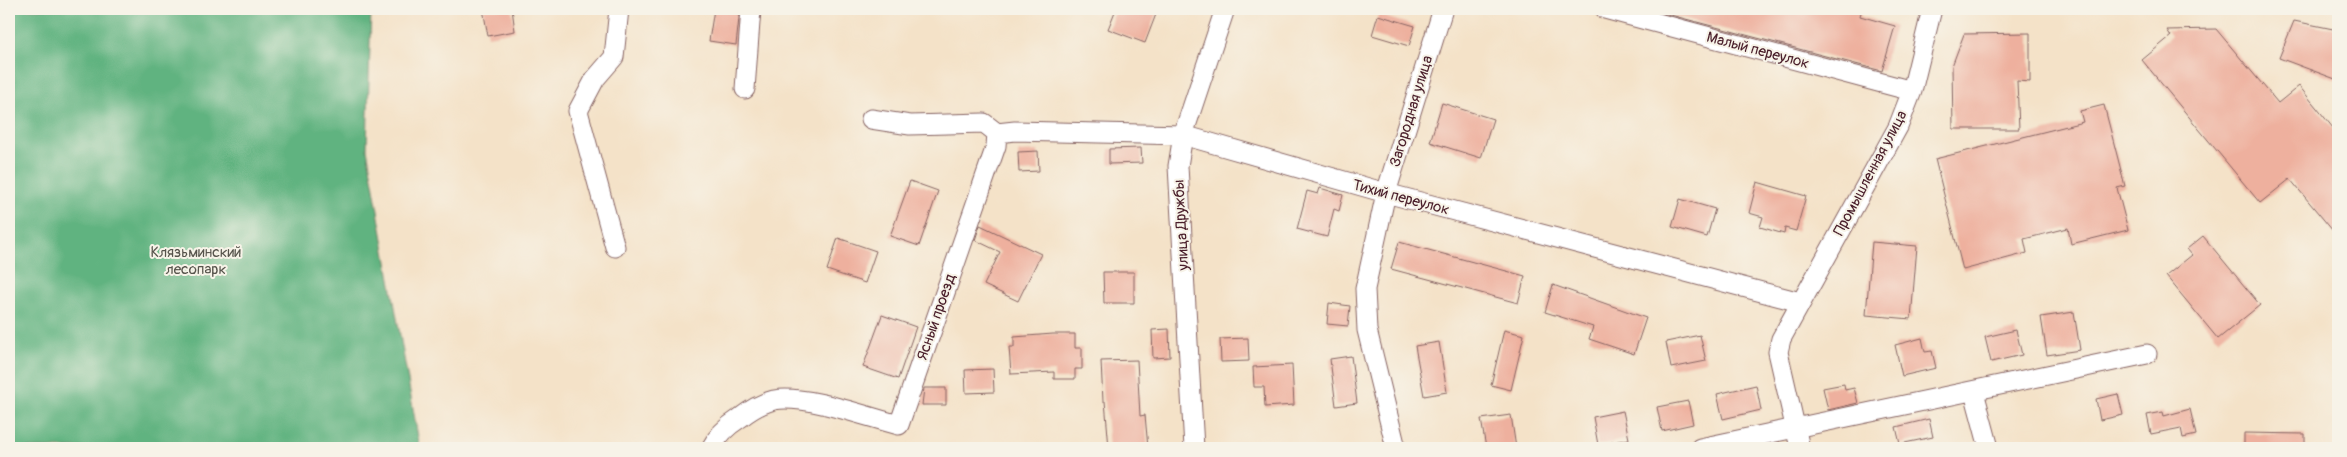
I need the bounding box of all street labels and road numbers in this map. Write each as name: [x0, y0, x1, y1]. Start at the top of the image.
street label: Малый переулок: [1705, 28, 1811, 73]
street label: Загородная улица: [1386, 53, 1437, 169]
street label: Промышленная улица: [1829, 107, 1912, 239]
street label: Тихий переулок: [1350, 175, 1451, 220]
street label: улица Дружбы: [1170, 179, 1193, 272]
street label: Ясный проезд: [913, 271, 960, 363]

